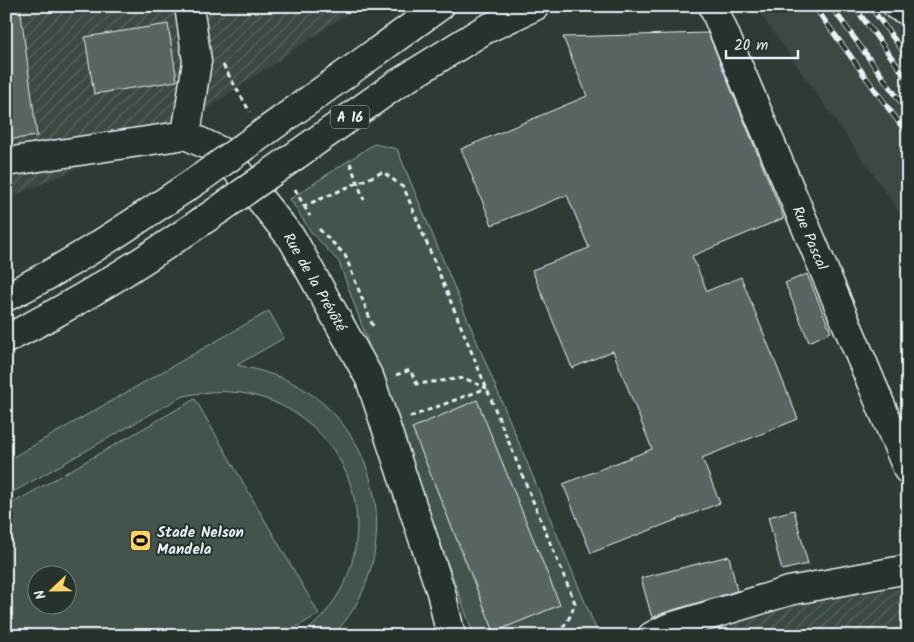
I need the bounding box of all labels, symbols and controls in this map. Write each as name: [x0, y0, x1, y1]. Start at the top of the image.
scale bar: [726, 28, 799, 60]
text: 20 m: [734, 34, 768, 58]
road number: A 16: [331, 105, 369, 128]
street label: Rue Pascal: [785, 203, 833, 275]
street label: Rue de la Prévôté: [276, 228, 353, 338]
place label: Stade Nelson Mandela: [157, 521, 244, 562]
sports icon: Stade Nelson Mandela: [129, 529, 153, 553]
north arrow: [28, 564, 78, 614]
text: N: [29, 586, 53, 603]

